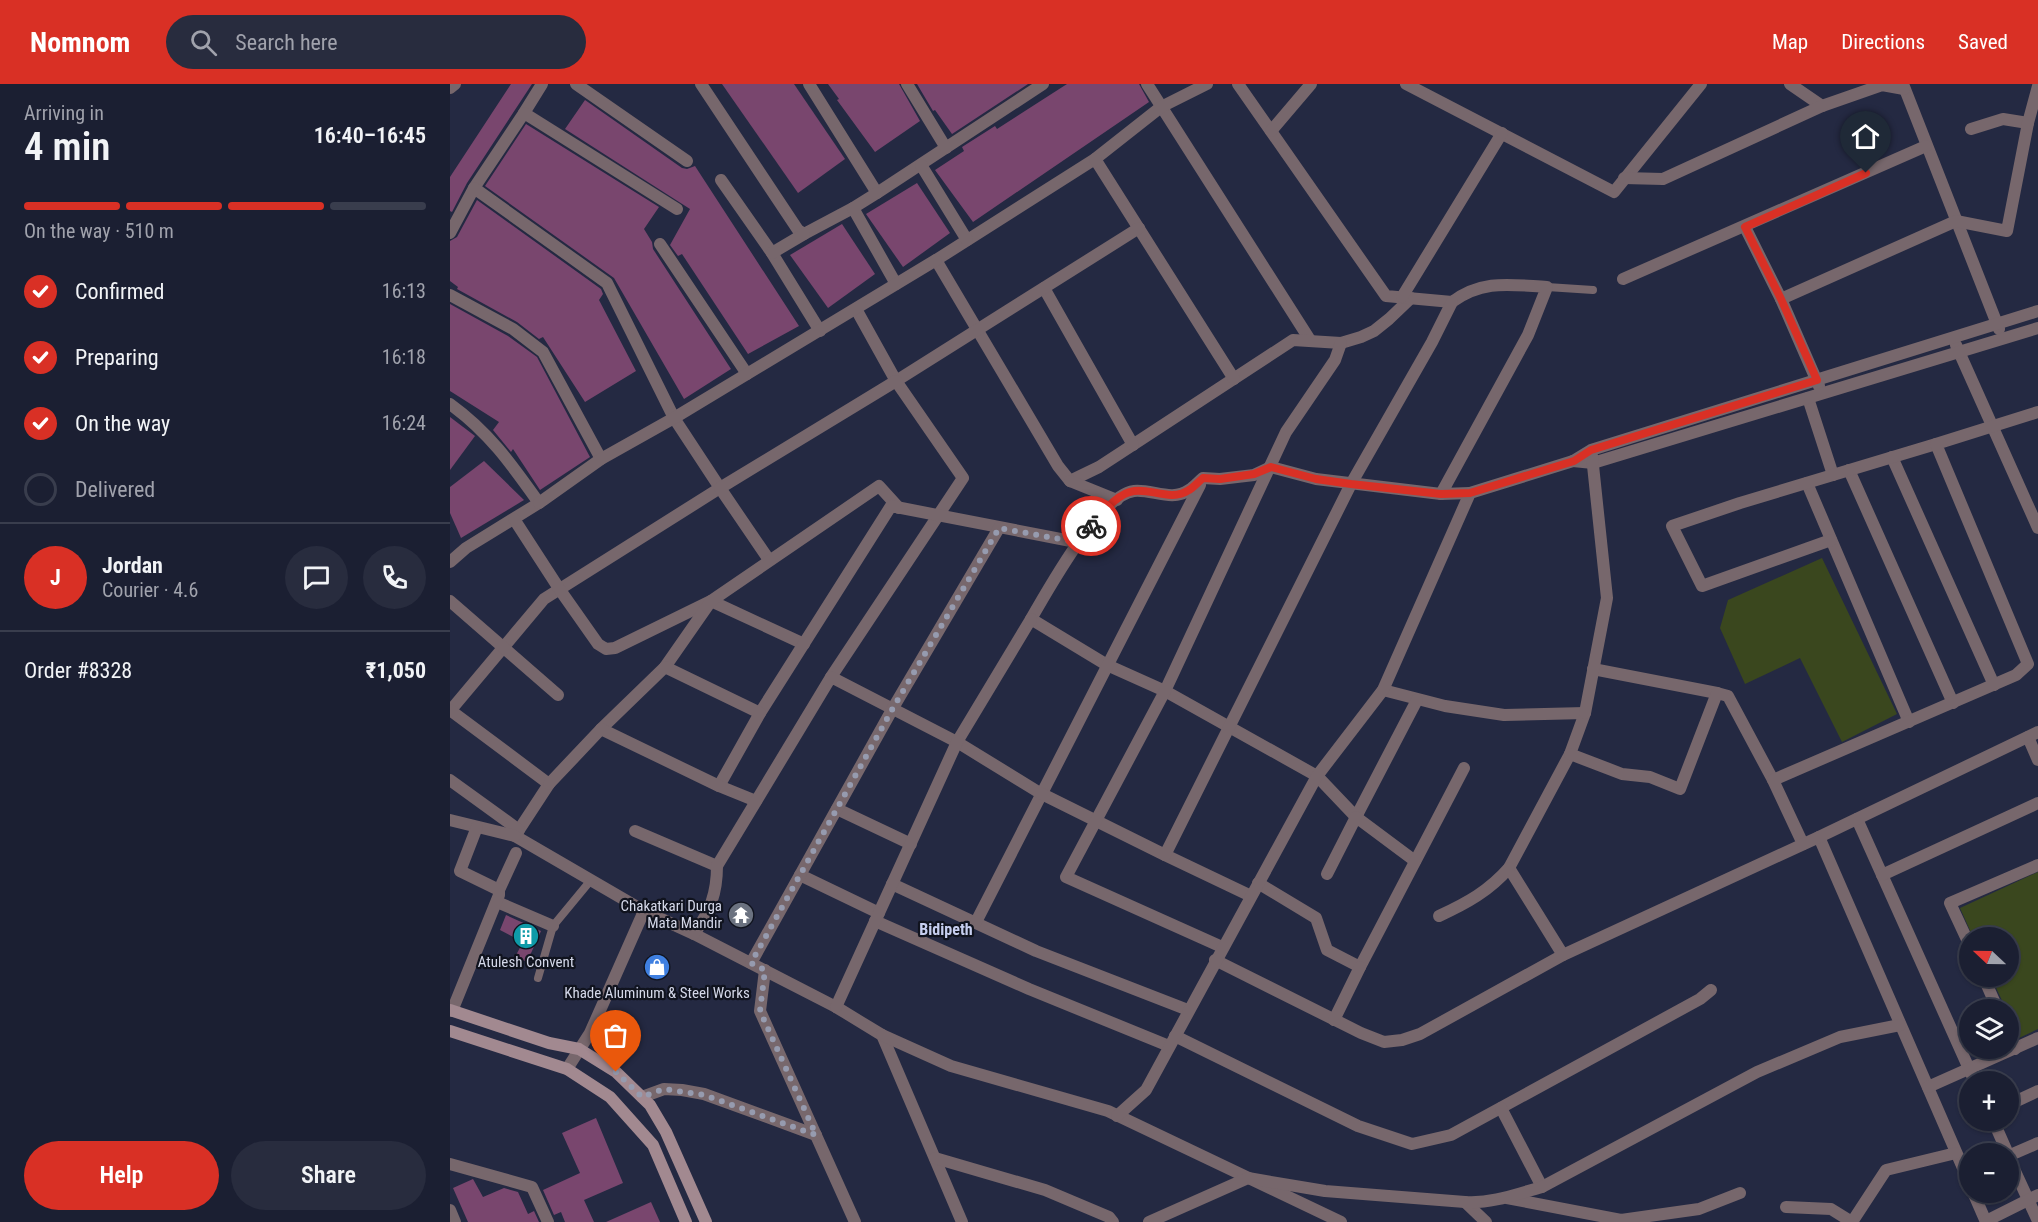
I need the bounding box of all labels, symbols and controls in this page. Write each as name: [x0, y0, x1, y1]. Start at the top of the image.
search box: [166, 15, 586, 69]
text: Nomnom: [30, 26, 130, 59]
icon: search: [187, 26, 220, 59]
text: Search here: [235, 30, 338, 55]
text: Map: [1772, 30, 1808, 54]
text: Directions: [1841, 30, 1925, 54]
text: Saved: [1958, 30, 2008, 54]
text: Arriving in: [24, 101, 104, 125]
pin: [1840, 111, 1891, 173]
icon: home: [1849, 120, 1882, 153]
text: 16:40–16:45: [314, 123, 426, 148]
text: 4 min: [24, 124, 110, 170]
text: On the way · 510 m: [24, 219, 174, 243]
icon: check: [24, 275, 57, 308]
text: Confirmed: [75, 279, 164, 304]
text: 16:13: [382, 279, 426, 303]
icon: check: [24, 341, 57, 374]
text: Preparing: [75, 345, 159, 370]
text: 16:18: [382, 345, 426, 369]
icon: check: [24, 407, 57, 440]
text: On the way: [75, 411, 170, 436]
text: 16:24: [382, 411, 426, 435]
text: Delivered: [75, 477, 155, 502]
courier: [1061, 496, 1121, 556]
icon: bike: [1075, 510, 1108, 543]
button: chat: [285, 546, 348, 609]
button: phone: [363, 546, 426, 609]
text: Jordan: [102, 553, 163, 578]
text: J: [50, 565, 61, 590]
text: Courier · 4.6: [102, 578, 198, 602]
text: Order #8328: [24, 658, 132, 683]
text: ₹1,050: [366, 658, 426, 683]
place label: Chakatkari Durga Mata Mandir: [620, 897, 722, 932]
temple icon: Chakatkari Durga Mata Mandir: [726, 900, 756, 930]
district label: Bidipeth: [919, 920, 973, 939]
building icon: Atulesh Convent: [511, 921, 541, 951]
north arrow: [1959, 927, 2019, 987]
map controls: [1959, 927, 2019, 1203]
shop icon: Khade Aluminum & Steel Works: [642, 952, 672, 982]
place label: Atulesh Convent: [478, 953, 574, 971]
place label: Khade Aluminum & Steel Works: [564, 984, 750, 1002]
button: layers: [1959, 999, 2019, 1059]
pin: [590, 1010, 641, 1072]
icon: bag: [599, 1019, 632, 1052]
button: +: [1959, 1071, 2019, 1131]
button: Help: [24, 1141, 219, 1210]
button: Share: [231, 1141, 426, 1210]
button: −: [1959, 1143, 2019, 1203]

